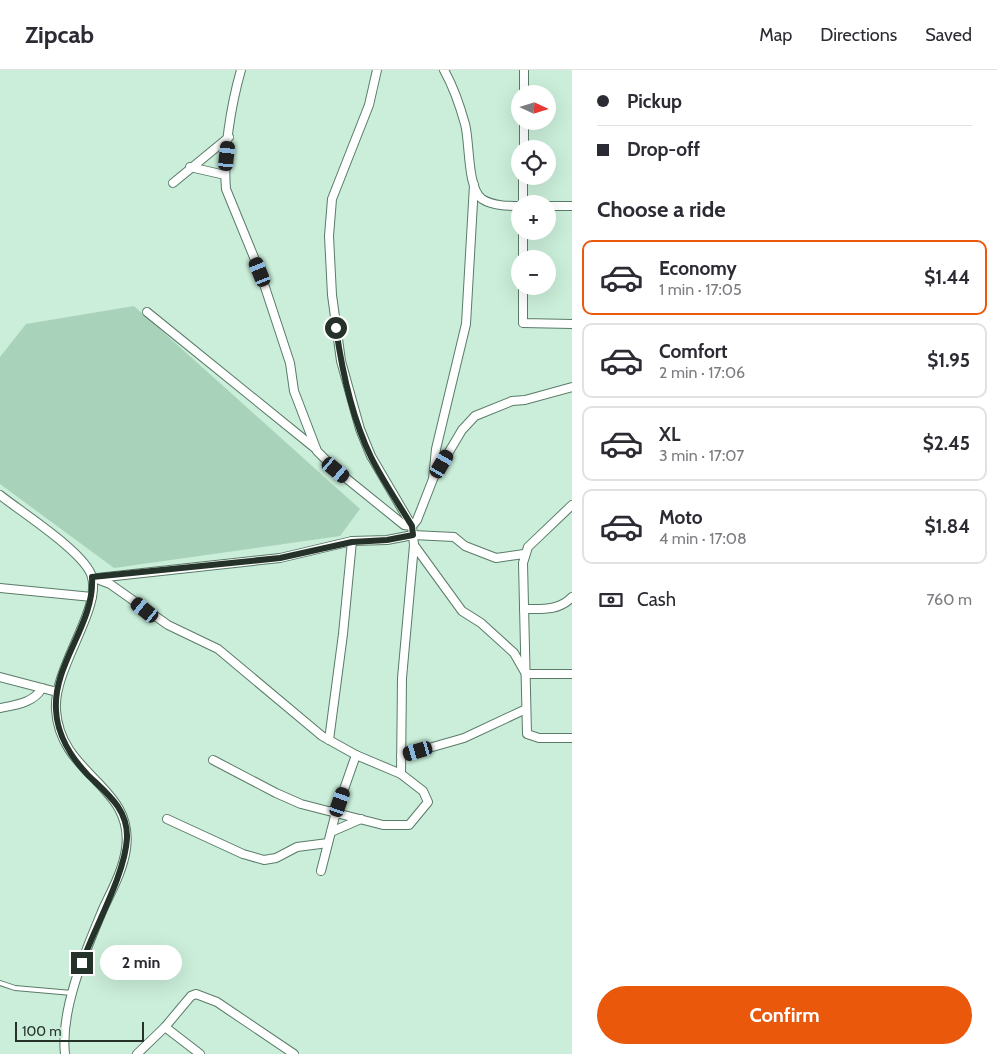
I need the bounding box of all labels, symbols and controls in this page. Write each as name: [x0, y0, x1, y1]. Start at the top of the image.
text: Zipcab: [25, 20, 94, 49]
text: Map: [759, 24, 792, 46]
text: Directions: [820, 24, 897, 46]
text: Saved: [925, 24, 972, 46]
north arrow: [511, 85, 556, 130]
map controls: [511, 85, 556, 295]
text: Pickup: [627, 90, 682, 113]
text: Drop-off: [627, 138, 700, 161]
car: [217, 140, 236, 172]
button: locate: [511, 140, 556, 185]
button: +: [511, 195, 556, 240]
text: Choose a ride: [597, 196, 726, 223]
button: −: [511, 250, 556, 295]
car: [247, 255, 272, 289]
icon: car: [599, 255, 644, 300]
text: Economy: [659, 257, 737, 280]
text: $1.44: [924, 266, 970, 289]
text: 1 min · 17:05: [659, 280, 742, 299]
route start: [325, 317, 347, 339]
icon: car: [599, 338, 644, 383]
text: Comfort: [659, 340, 728, 363]
text: $1.95: [927, 349, 970, 372]
text: 2 min · 17:06: [659, 363, 745, 382]
icon: car: [599, 421, 644, 466]
text: XL: [659, 423, 680, 446]
text: $2.45: [923, 432, 970, 455]
text: 3 min · 17:07: [659, 446, 744, 465]
car: [428, 447, 455, 481]
car: [319, 455, 352, 485]
icon: car: [599, 504, 644, 549]
text: Moto: [659, 506, 703, 529]
text: $1.84: [924, 515, 970, 538]
text: 4 min · 17:08: [659, 529, 747, 548]
icon: cash: [597, 586, 625, 614]
text: Cash: [637, 588, 676, 611]
text: 760 m: [926, 590, 972, 609]
car: [128, 595, 161, 625]
car: [401, 740, 434, 762]
car: [328, 785, 351, 819]
callout: 2 min: [100, 946, 182, 980]
route end: [71, 952, 93, 974]
text: 2 min: [122, 953, 160, 972]
button: Confirm: [597, 986, 972, 1044]
scale bar: [15, 1019, 144, 1042]
text: 100 m: [22, 1022, 62, 1040]

